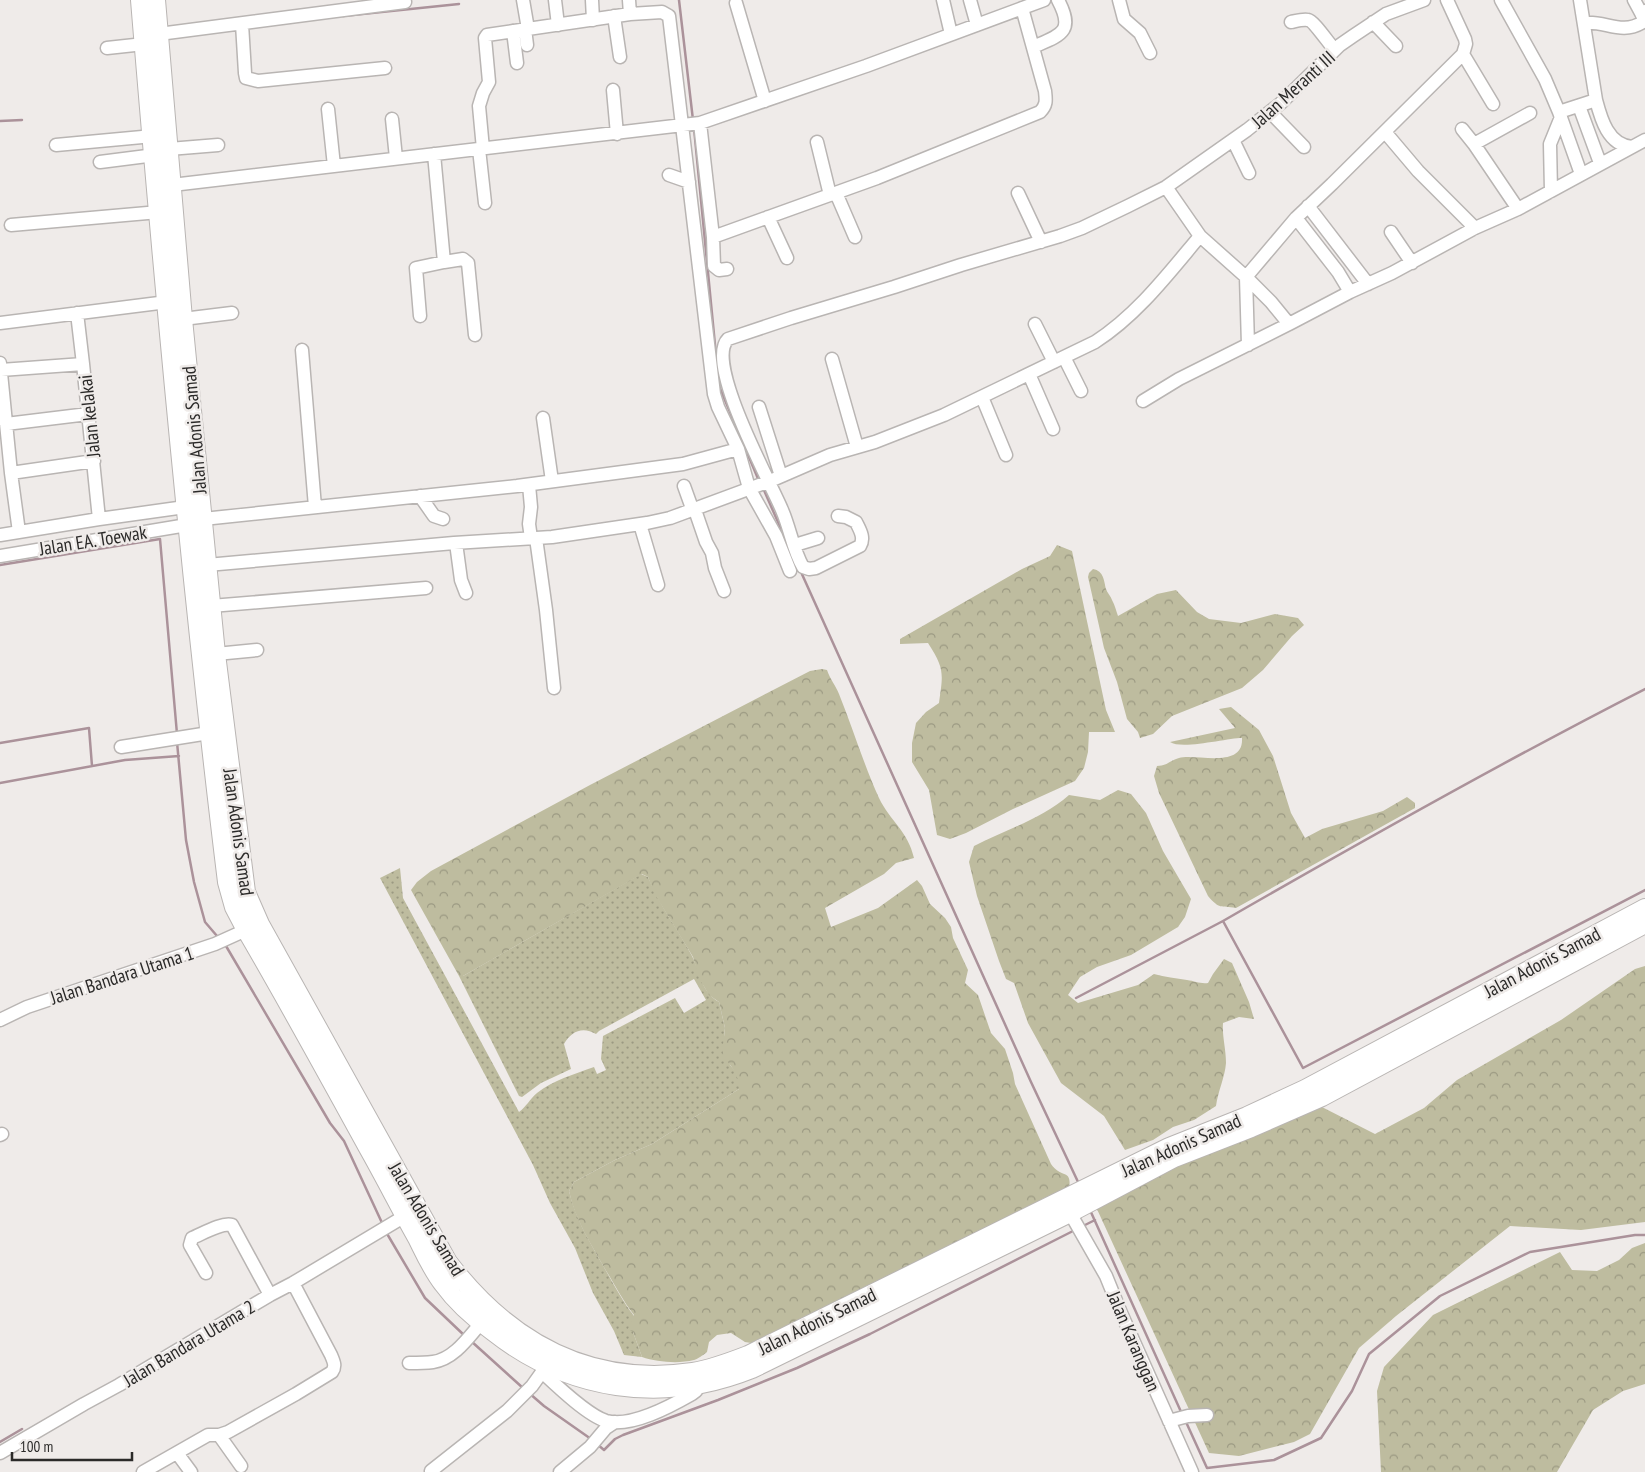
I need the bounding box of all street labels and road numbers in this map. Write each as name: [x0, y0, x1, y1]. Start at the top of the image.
street label: Jalan Meranti III: [1245, 45, 1340, 133]
street label: Jalan Adonis Samad: [176, 365, 212, 496]
street label: Jalan kelakai: [73, 374, 105, 459]
street label: Jalan EA. Toewak: [37, 520, 149, 560]
street label: Jalan Adonis Samad: [218, 766, 260, 897]
street label: Jalan Adonis Samad: [1479, 921, 1604, 1003]
street label: Jalan Bandara Utama 1: [46, 941, 197, 1010]
street label: Jalan Adonis Samad: [1117, 1108, 1244, 1182]
street label: Jalan Adonis Samad: [383, 1157, 470, 1280]
street label: Jalan Adonis Samad: [753, 1282, 880, 1360]
street label: Jalan Karanggan: [1102, 1286, 1166, 1395]
street label: Jalan Bandara Utama 2: [118, 1294, 259, 1392]

